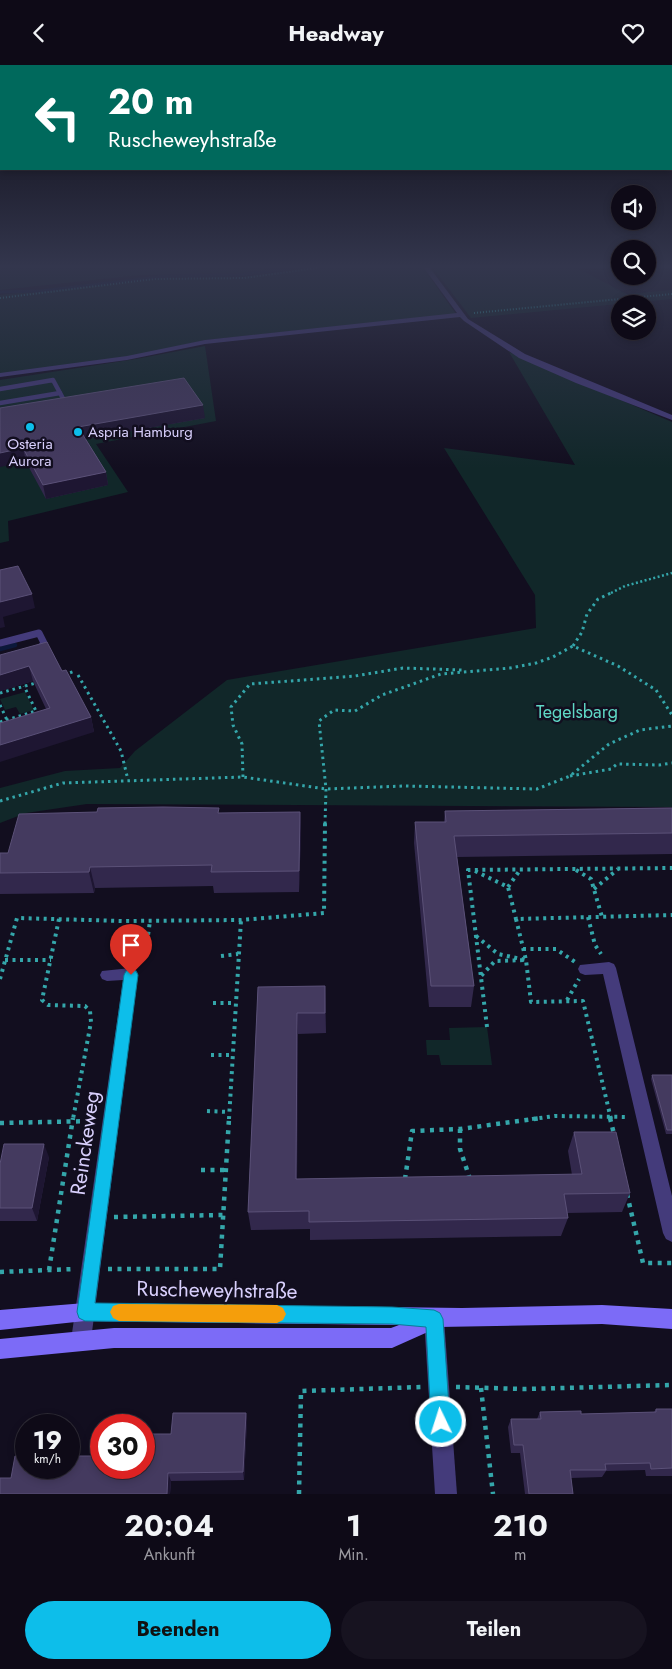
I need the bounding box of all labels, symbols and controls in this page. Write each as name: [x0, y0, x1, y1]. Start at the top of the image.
text: Headway: [288, 17, 384, 49]
icon: back: [25, 19, 53, 47]
icon: heart: [619, 19, 647, 47]
text: 20 m: [108, 77, 193, 127]
icon: left: [25, 85, 90, 150]
text: Ruscheweyhstraße: [108, 123, 277, 155]
map controls: [611, 185, 656, 340]
button: sound: [611, 185, 656, 230]
button: search: [611, 240, 656, 285]
button: layers: [611, 295, 656, 340]
marker: Osteria Aurora: [24, 421, 36, 433]
place label: Aspria Hamburg: [88, 421, 193, 443]
marker: Aspria Hamburg: [72, 426, 84, 438]
place label: Osteria Aurora: [7, 433, 53, 472]
park label: Tegelsbarg: [536, 699, 618, 725]
pin: [110, 924, 152, 975]
icon: arrive: [117, 931, 145, 959]
street label: Reinckeweg: [63, 1089, 107, 1197]
street label: Ruscheweyhstraße: [136, 1274, 298, 1306]
position arrow: [414, 1395, 466, 1447]
speed limit sign: 30: [90, 1414, 155, 1479]
text: 19: [33, 1422, 62, 1458]
text: km/h: [34, 1450, 61, 1468]
text: 20:04: [124, 1504, 214, 1547]
text: 1: [346, 1504, 361, 1547]
text: 210: [493, 1504, 548, 1547]
text: Ankunft: [144, 1543, 195, 1566]
text: Min.: [338, 1543, 369, 1566]
text: m: [514, 1543, 527, 1566]
button: Beenden: [25, 1601, 331, 1659]
button: Teilen: [341, 1601, 647, 1659]

